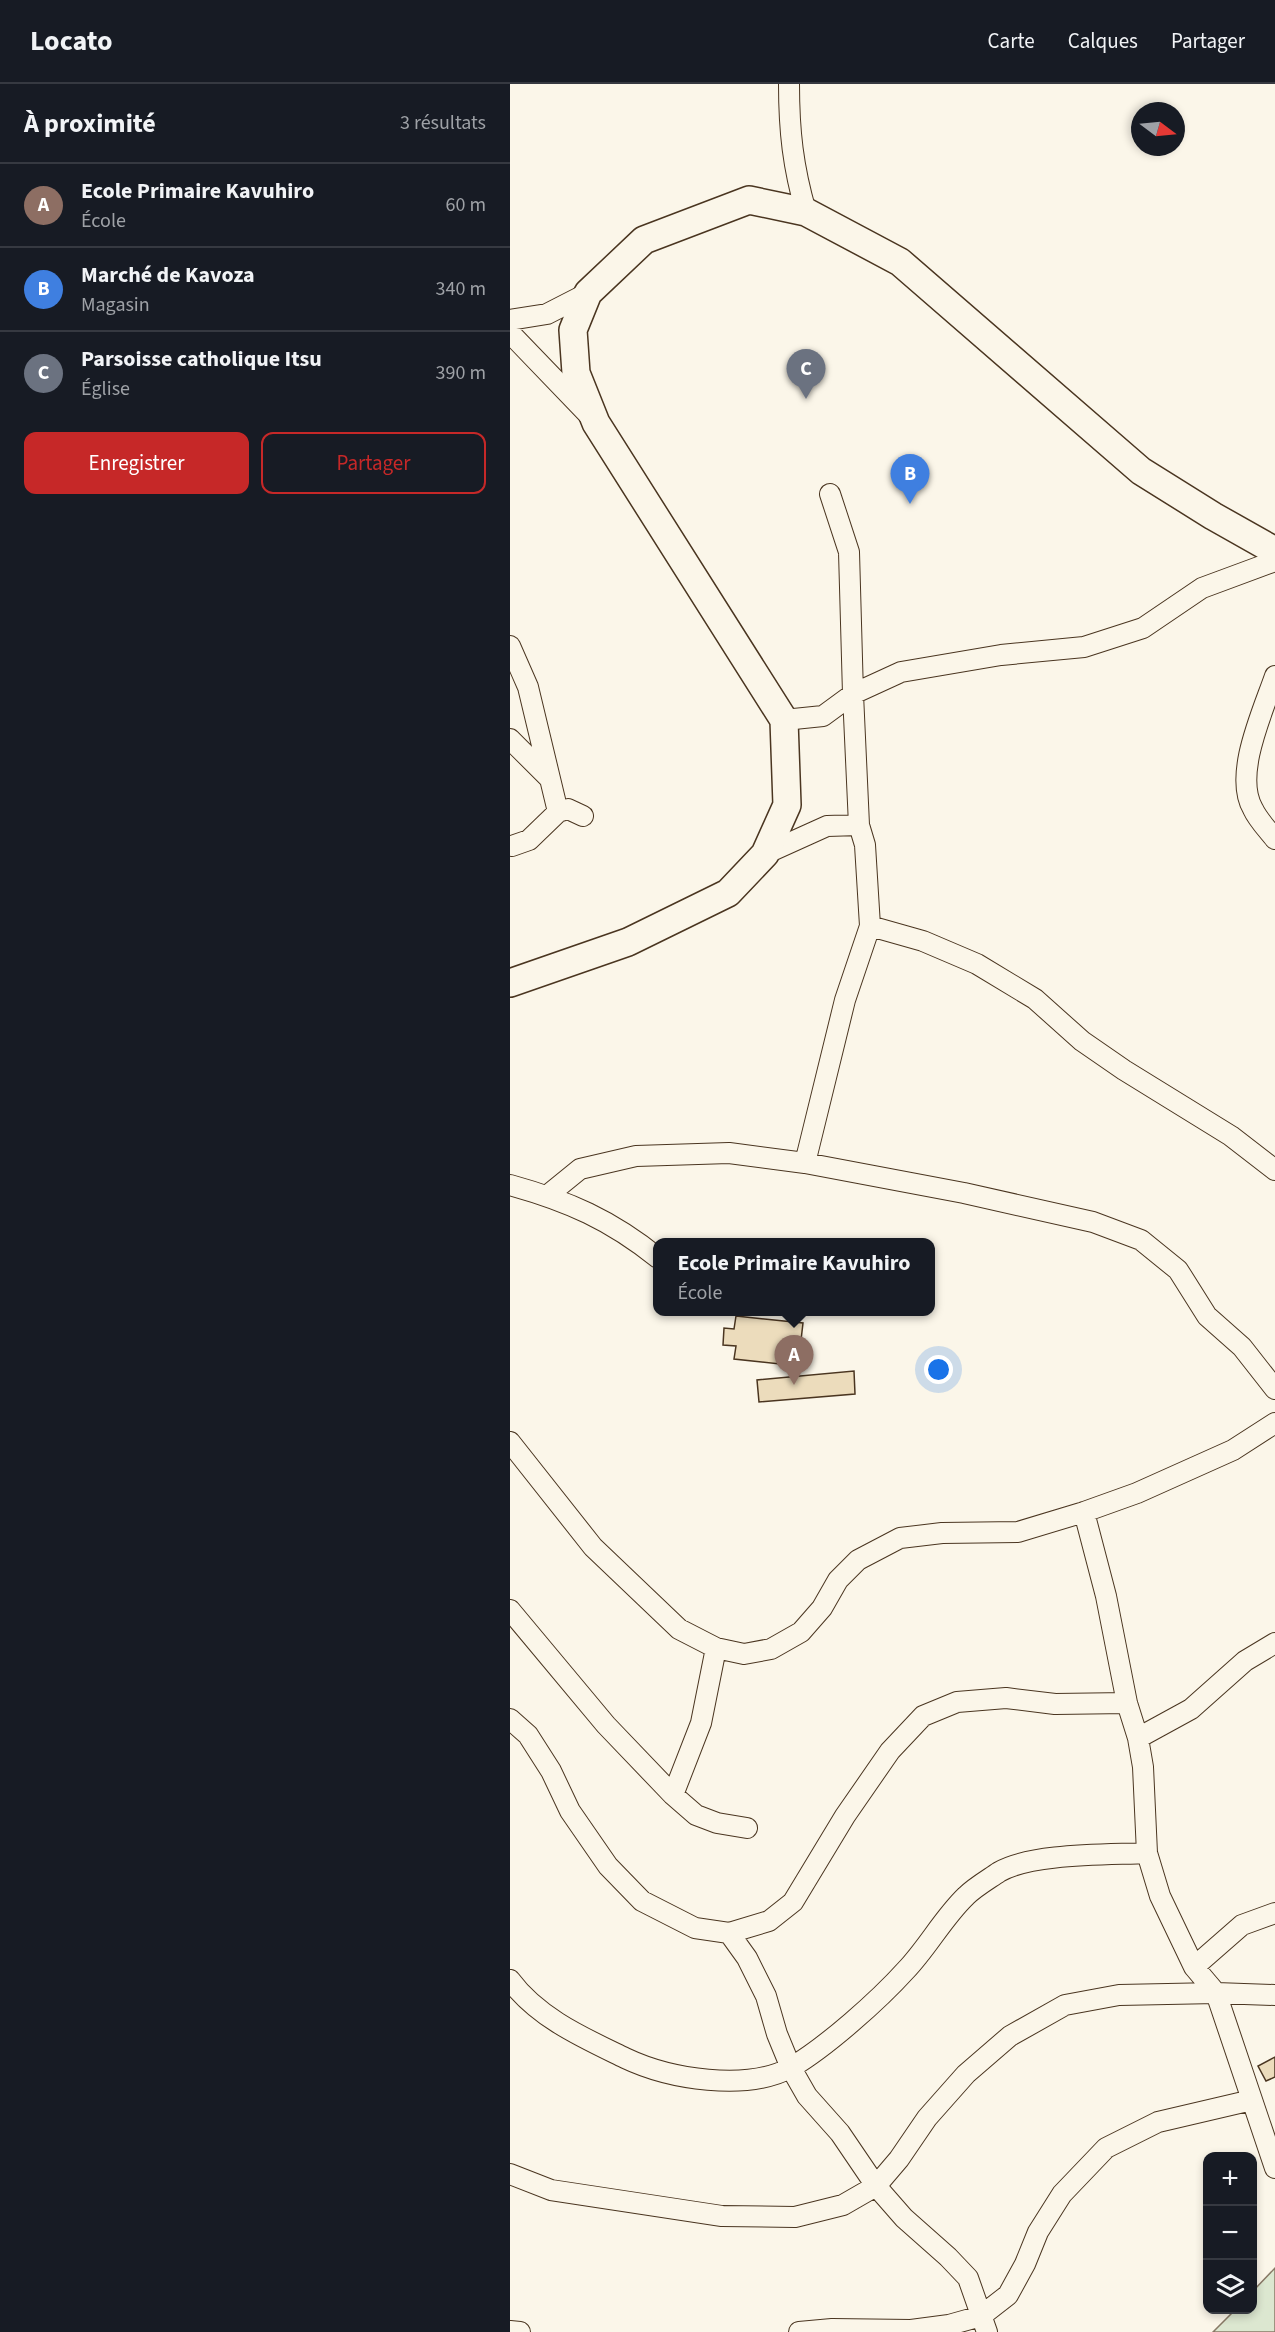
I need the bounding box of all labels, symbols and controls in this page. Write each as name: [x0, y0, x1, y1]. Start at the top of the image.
text: Locato: [30, 21, 112, 61]
text: Carte: [988, 26, 1035, 56]
text: Calques: [1068, 26, 1138, 56]
text: Partager: [1171, 26, 1245, 56]
north arrow: [1131, 102, 1185, 156]
text: À proximité: [24, 105, 156, 142]
text: 3 résultats: [400, 109, 486, 137]
text: Ecole Primaire Kavuhiro: [81, 175, 314, 207]
text: A: [38, 191, 49, 219]
text: 60 m: [446, 191, 486, 219]
text: École: [81, 207, 126, 235]
text: Marché de Kavoza: [81, 259, 255, 291]
text: B: [37, 275, 50, 303]
text: 340 m: [436, 275, 486, 303]
text: Magasin: [81, 291, 150, 319]
text: Parsoisse catholique Itsu: [81, 343, 322, 375]
pin: C: [786, 350, 826, 399]
text: C: [38, 359, 49, 387]
text: 390 m: [436, 359, 486, 387]
text: Église: [81, 375, 130, 403]
button: Enregistrer: [24, 432, 249, 494]
button: Partager: [261, 432, 486, 494]
pin: B: [890, 454, 930, 504]
popup: [653, 1238, 935, 1316]
text: Ecole Primaire Kavuhiro: [677, 1247, 911, 1279]
text: École: [677, 1279, 722, 1307]
pin: A: [774, 1336, 814, 1385]
your location: [924, 1355, 953, 1384]
map controls: [1203, 2152, 1257, 2314]
button: +: [1203, 2152, 1257, 2206]
button: −: [1203, 2206, 1257, 2260]
button: layers: [1203, 2260, 1257, 2314]

